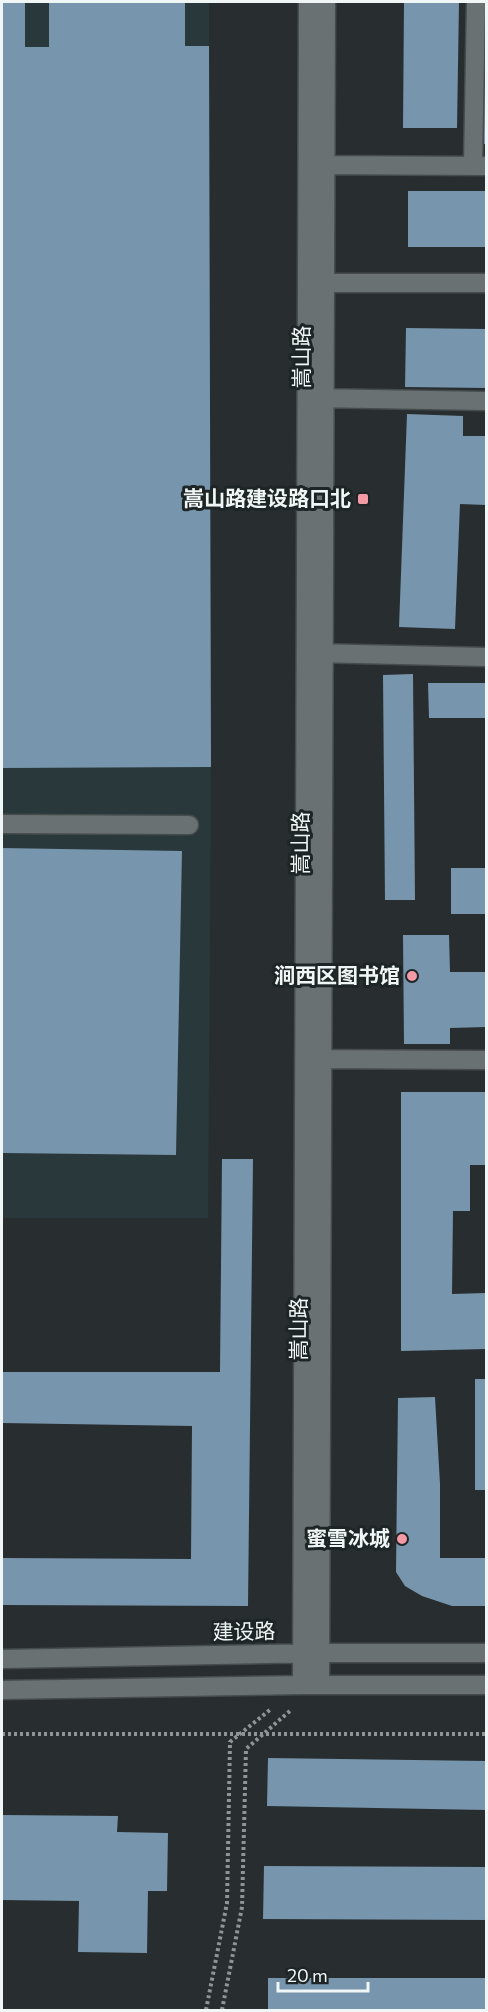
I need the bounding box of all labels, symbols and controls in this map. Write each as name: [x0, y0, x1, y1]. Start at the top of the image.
street label: 嵩山路: [288, 326, 313, 389]
place label: 嵩山路建设路口北: [183, 485, 351, 510]
marker: 嵩山路建设路口北: [356, 492, 370, 506]
street label: 嵩山路: [287, 812, 312, 875]
place label: 涧西区图书馆: [274, 962, 400, 987]
marker: 涧西区图书馆: [405, 969, 419, 983]
street label: 嵩山路: [285, 1298, 310, 1361]
place label: 蜜雪冰城: [306, 1525, 390, 1550]
marker: 蜜雪冰城: [395, 1532, 409, 1546]
street label: 建设路: [212, 1617, 276, 1644]
scale bar: [278, 1955, 368, 1993]
text: 20 m: [287, 1964, 328, 1986]

